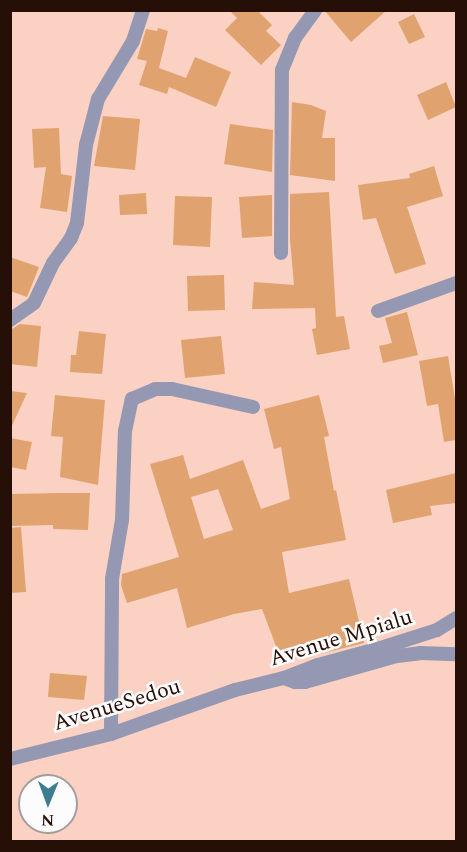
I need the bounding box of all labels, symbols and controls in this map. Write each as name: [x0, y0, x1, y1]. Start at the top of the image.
street label: Avenue Mpialu: [266, 604, 416, 672]
street label: AvenueSedou: [50, 673, 184, 737]
north arrow: [18, 774, 78, 834]
text: N: [41, 808, 54, 832]

